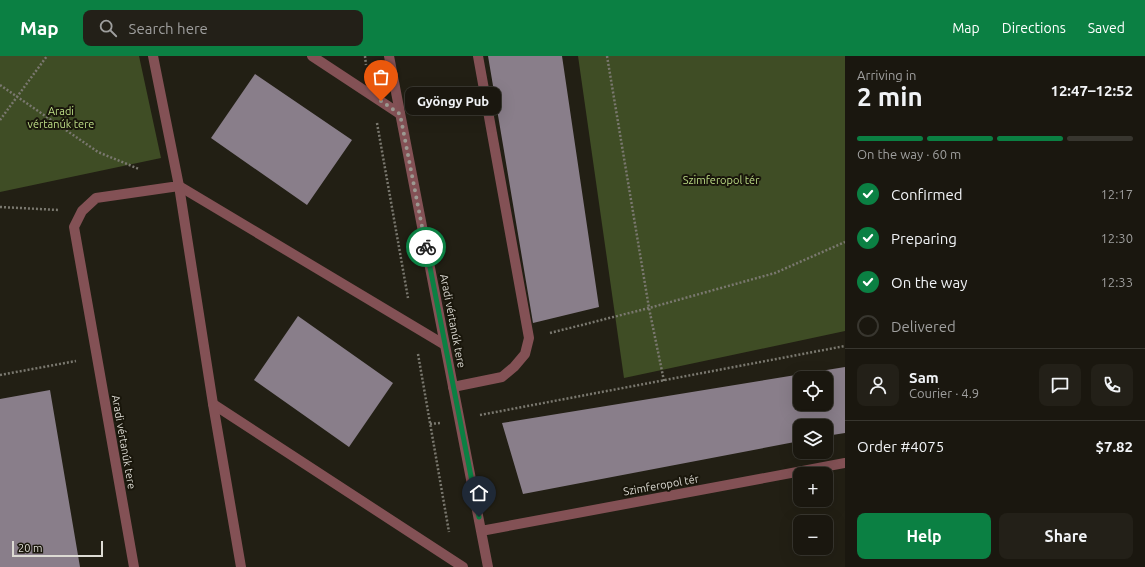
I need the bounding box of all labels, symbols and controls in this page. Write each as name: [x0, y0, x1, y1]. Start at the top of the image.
search box: [83, 10, 363, 46]
text: Map: [20, 17, 59, 39]
icon: search: [97, 17, 119, 39]
text: Search here: [129, 20, 208, 37]
text: Map: [952, 20, 980, 36]
text: Directions: [1002, 20, 1066, 36]
text: Saved: [1088, 20, 1125, 36]
pin: [364, 60, 398, 101]
icon: bag: [370, 66, 392, 88]
text: Arriving in: [857, 68, 916, 82]
text: 2 min: [857, 82, 923, 111]
text: 12:47–12:52: [1050, 82, 1133, 99]
callout: Gyöngy Pub: [405, 87, 501, 115]
text: Gyöngy Pub: [417, 94, 489, 108]
park label: Aradi vértanúk tere: [28, 105, 94, 130]
text: On the way · 60 m: [857, 147, 961, 161]
park label: Szimferopol tér: [683, 174, 760, 186]
icon: check: [857, 183, 879, 205]
text: Confirmed: [891, 186, 963, 203]
text: 12:17: [1100, 187, 1133, 201]
courier: [406, 227, 446, 267]
icon: check: [857, 227, 879, 249]
text: Preparing: [891, 230, 957, 247]
text: 12:30: [1100, 231, 1133, 245]
icon: bike: [415, 236, 437, 258]
icon: check: [857, 271, 879, 293]
street label: Aradi vértanúk tere: [438, 273, 468, 369]
text: On the way: [891, 274, 967, 291]
text: 12:33: [1100, 275, 1133, 289]
text: Delivered: [891, 318, 956, 335]
button: person: [857, 364, 899, 406]
button: chat: [1039, 364, 1081, 406]
button: phone: [1091, 364, 1133, 406]
text: Sam: [909, 369, 939, 386]
map controls: [793, 371, 833, 555]
button: locate: [793, 371, 833, 411]
text: Courier · 4.9: [909, 386, 979, 400]
street label: Aradi vértanúk tere: [110, 394, 138, 490]
button: layers: [793, 419, 833, 459]
text: Order #4075: [857, 438, 944, 455]
text: $7.82: [1095, 438, 1133, 455]
button: +: [793, 467, 833, 507]
street label: Szimferopol tér: [622, 472, 701, 498]
pin: [462, 476, 496, 517]
icon: home: [468, 482, 490, 504]
button: Help: [857, 513, 991, 559]
button: Share: [999, 513, 1133, 559]
button: −: [793, 515, 833, 555]
scale bar: [12, 539, 103, 558]
text: 20 m: [18, 542, 42, 554]

